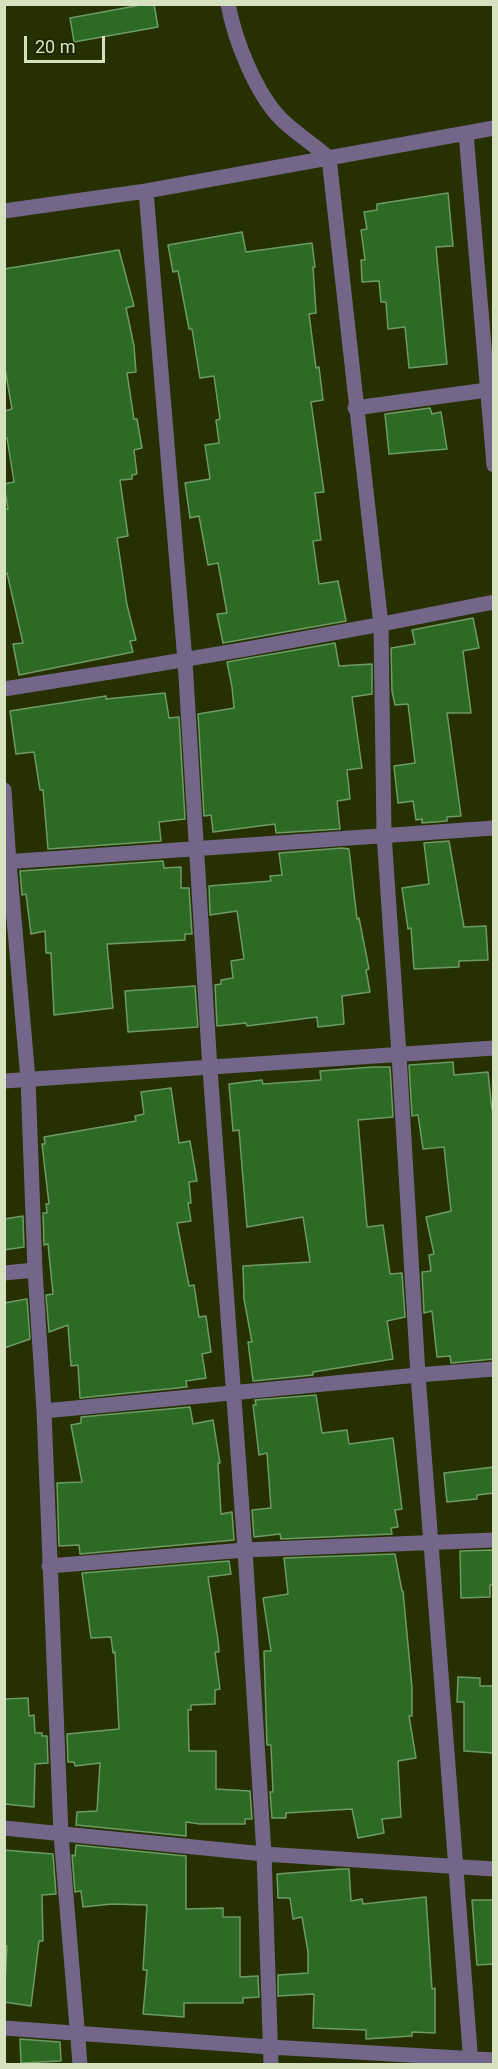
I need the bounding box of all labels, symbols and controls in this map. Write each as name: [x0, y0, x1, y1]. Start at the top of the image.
scale bar: [27, 24, 108, 62]
text: 20 m: [35, 36, 75, 57]

